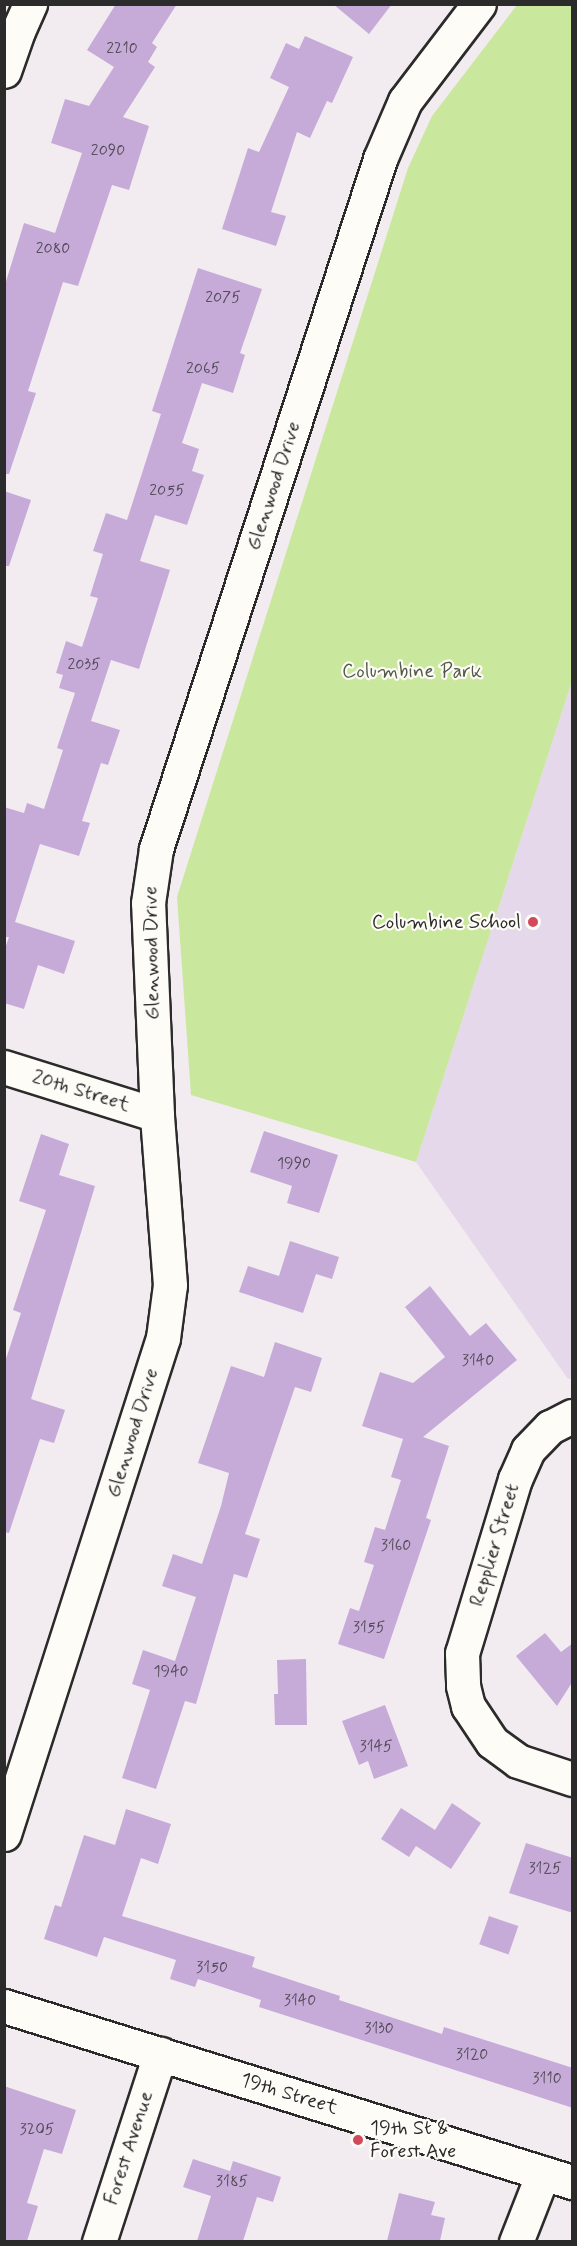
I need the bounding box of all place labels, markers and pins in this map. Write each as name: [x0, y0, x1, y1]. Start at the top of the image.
place label: Columbine School: [372, 910, 521, 934]
marker: Columbine School: [526, 915, 540, 929]
place label: 19th St & Forest Ave: [370, 2116, 456, 2163]
marker: 19th St & Forest Ave: [351, 2133, 365, 2147]

